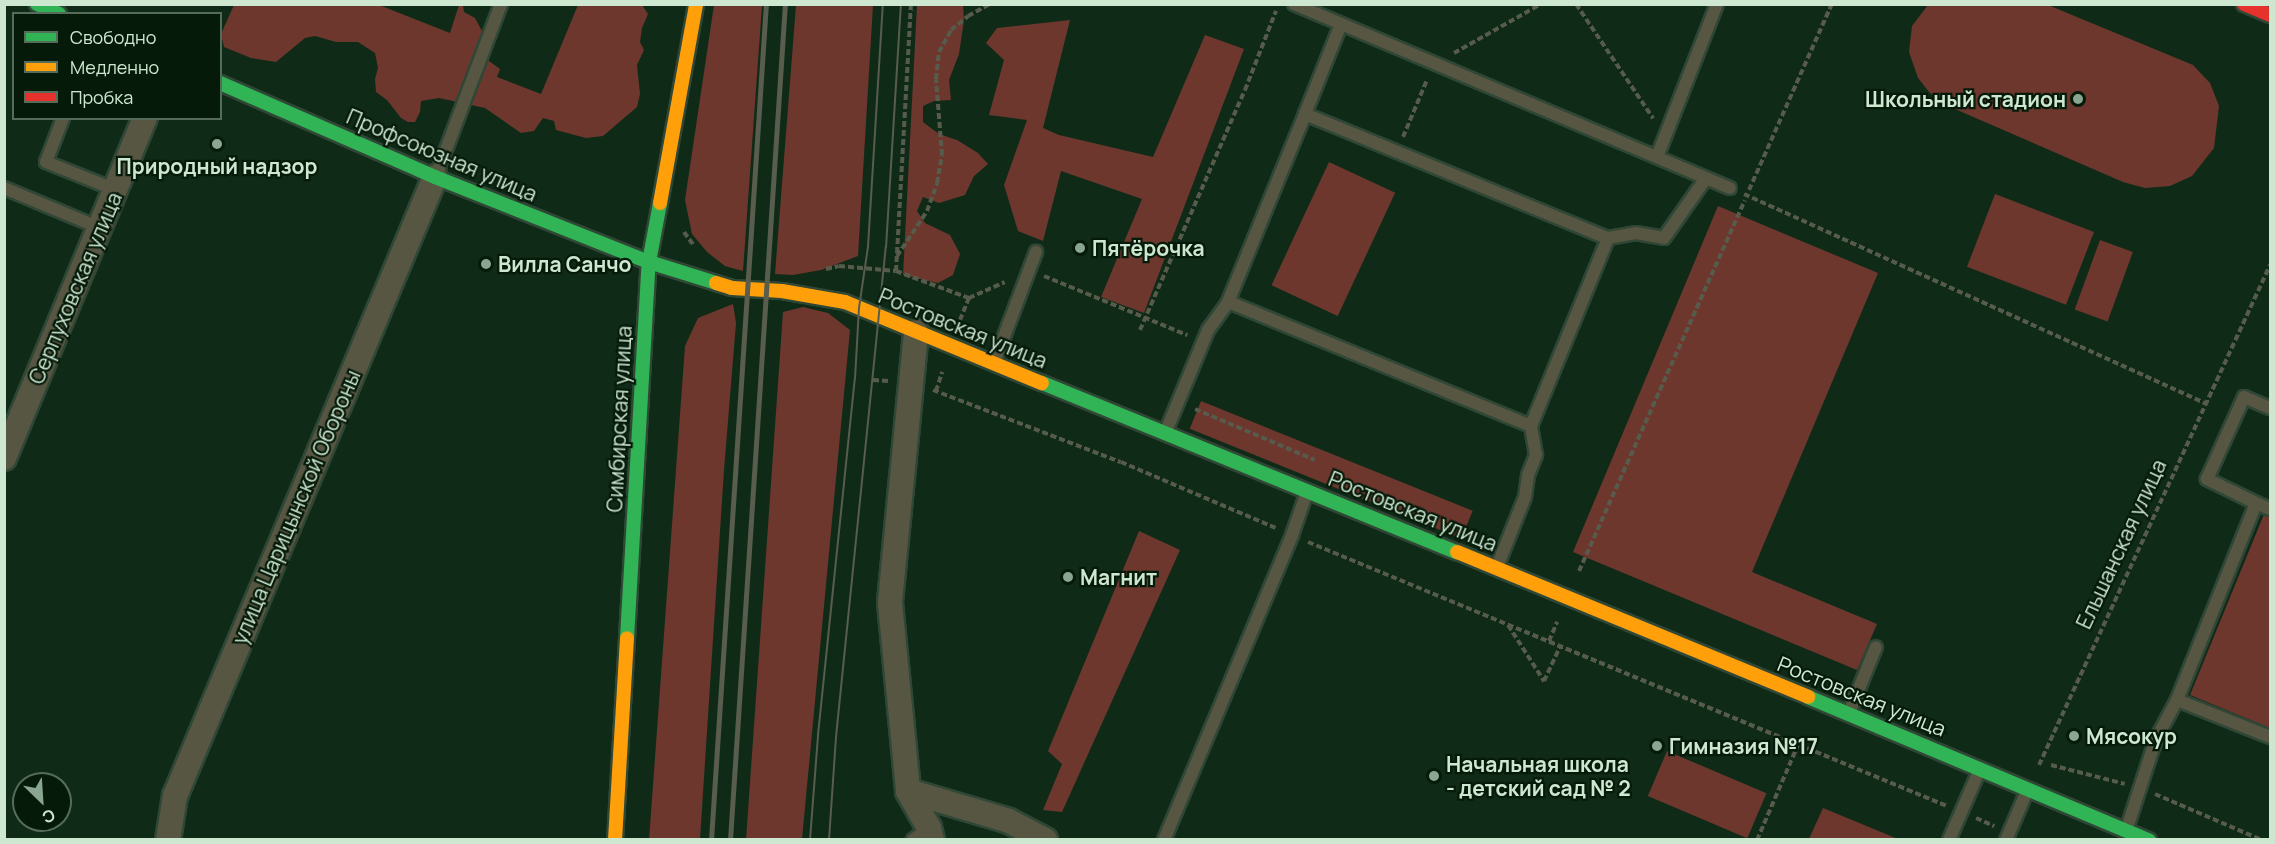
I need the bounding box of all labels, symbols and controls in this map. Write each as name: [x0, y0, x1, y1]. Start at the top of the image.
legend: [12, 12, 222, 120]
text: Свободно: [70, 25, 156, 49]
text: Медленно: [70, 55, 159, 79]
text: Пробка: [70, 85, 133, 109]
place label: Школьный стадион: [1865, 86, 2066, 112]
marker: Школьный стадион: [2071, 92, 2085, 106]
street label: Профсоюзная улица: [343, 103, 541, 207]
marker: Природный надзор: [210, 137, 224, 151]
place label: Природный надзор: [117, 153, 317, 179]
street label: Серпуховская улица: [23, 188, 127, 388]
place label: Пятёрочка: [1092, 235, 1205, 261]
marker: Пятёрочка: [1073, 241, 1087, 255]
place label: Вилла Санчо: [498, 251, 631, 277]
marker: Вилла Санчо: [479, 257, 493, 271]
street label: Ростовская улица: [875, 283, 1051, 373]
street label: Симбирская улица: [602, 325, 636, 513]
street label: улица Царицынской Обороны: [227, 366, 365, 648]
street label: Ельшанская улица: [2071, 455, 2171, 633]
street label: Ростовская улица: [1325, 466, 1501, 556]
place label: Магнит: [1080, 564, 1157, 590]
marker: Магнит: [1061, 570, 1075, 584]
street label: Ростовская улица: [1774, 651, 1950, 741]
place label: Мясокур: [2086, 723, 2177, 749]
marker: Мясокур: [2067, 729, 2081, 743]
place label: Гимназия №17: [1669, 733, 1818, 759]
marker: Гимназия №17: [1650, 739, 1664, 753]
place label: Начальная школа - детский сад № 2: [1446, 751, 1631, 801]
marker: Начальная школа - детский сад № 2: [1427, 769, 1441, 783]
north arrow: [12, 772, 72, 832]
text: С: [39, 804, 59, 829]

